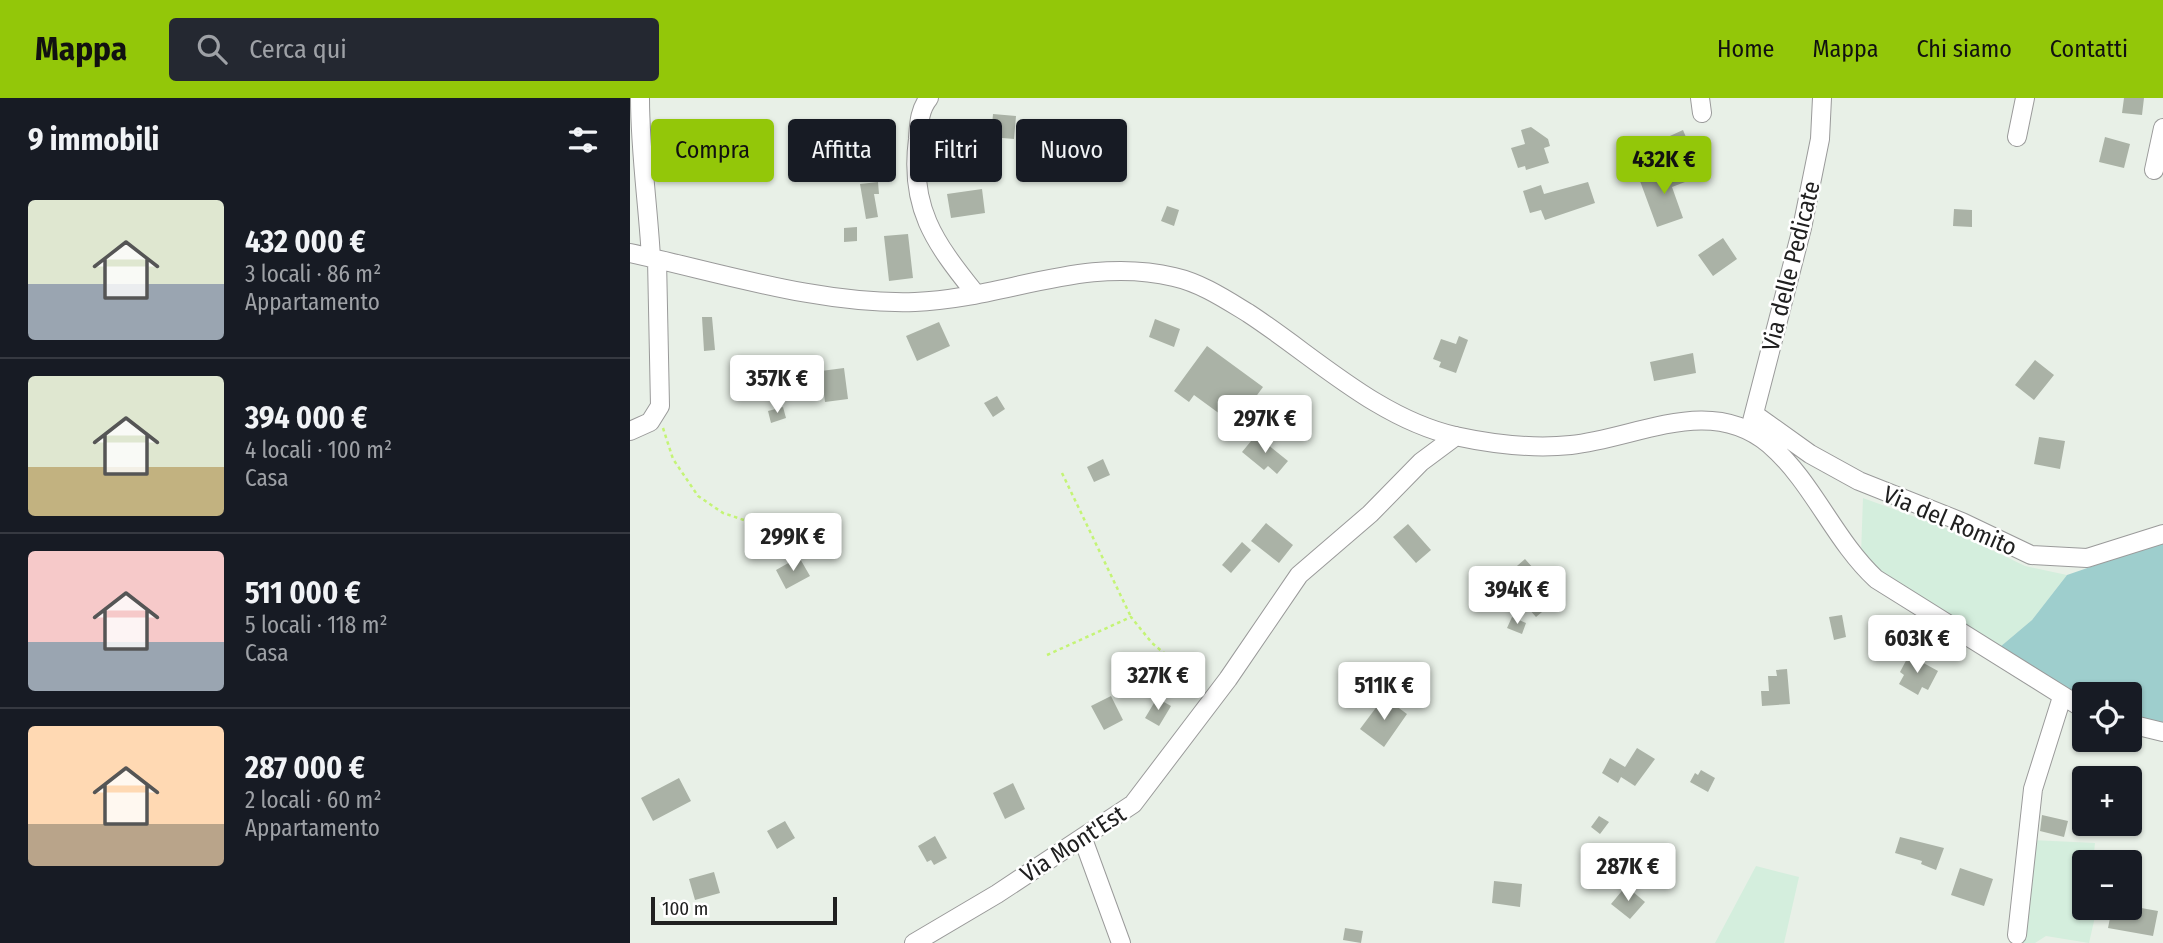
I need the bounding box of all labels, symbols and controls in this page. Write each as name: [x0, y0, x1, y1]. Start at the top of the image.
search box: [169, 18, 659, 81]
text: Mappa: [35, 29, 127, 69]
icon: search: [193, 30, 231, 68]
text: Cerca qui: [249, 34, 347, 65]
text: Home: [1717, 35, 1774, 63]
text: Mappa: [1812, 35, 1878, 63]
text: Chi siamo: [1916, 35, 2012, 63]
text: Contatti: [2050, 35, 2128, 63]
chip: Compra: [651, 119, 774, 182]
chip: Affitta: [788, 119, 896, 182]
chip: Filtri: [910, 119, 1002, 182]
chip: Nuovo: [1016, 119, 1127, 182]
icon: filters: [564, 121, 602, 159]
text: 9 immobili: [28, 122, 159, 158]
pin: 432K €: [1607, 136, 1721, 196]
text: 432K €: [1632, 145, 1696, 173]
street label: Via delle Pedicate: [1756, 178, 1826, 354]
text: 432 000 €: [245, 224, 366, 260]
icon: home: [84, 228, 168, 312]
text: 3 locali · 86 m²: [245, 260, 381, 288]
text: Appartamento: [245, 288, 380, 316]
pin: 357K €: [720, 356, 834, 415]
text: 357K €: [746, 364, 808, 392]
pin: 297K €: [1208, 396, 1322, 455]
text: 394 000 €: [245, 400, 367, 436]
icon: home: [84, 404, 168, 488]
text: 297K €: [1234, 404, 1296, 432]
text: 4 locali · 100 m²: [245, 436, 392, 464]
text: Casa: [245, 464, 289, 492]
street label: Via del Romito: [1879, 480, 2021, 562]
pin: 299K €: [736, 514, 850, 573]
text: 299K €: [761, 522, 825, 550]
pin: 394K €: [1460, 566, 1574, 626]
text: 511 000 €: [245, 575, 361, 611]
text: 394K €: [1485, 575, 1549, 603]
icon: home: [84, 579, 168, 663]
text: 5 locali · 118 m²: [245, 611, 388, 639]
pin: 603K €: [1860, 616, 1974, 675]
text: 603K €: [1884, 624, 1950, 652]
text: Casa: [245, 639, 289, 667]
pin: 327K €: [1101, 652, 1215, 712]
text: 327K €: [1127, 661, 1189, 689]
pin: 511K €: [1327, 662, 1441, 722]
text: 511K €: [1354, 671, 1414, 699]
map controls: [2072, 682, 2142, 920]
button: locate: [2072, 682, 2142, 752]
text: 287 000 €: [245, 750, 365, 786]
icon: home: [84, 754, 168, 838]
button: +: [2072, 766, 2142, 836]
text: 2 locali · 60 m²: [245, 786, 382, 814]
street label: Via Mont'Est: [1015, 800, 1131, 888]
text: Appartamento: [245, 814, 380, 842]
pin: 287K €: [1571, 844, 1685, 903]
button: −: [2072, 850, 2142, 920]
text: 287K €: [1597, 852, 1659, 880]
scale bar: [651, 894, 836, 926]
text: 100 m: [662, 897, 708, 920]

